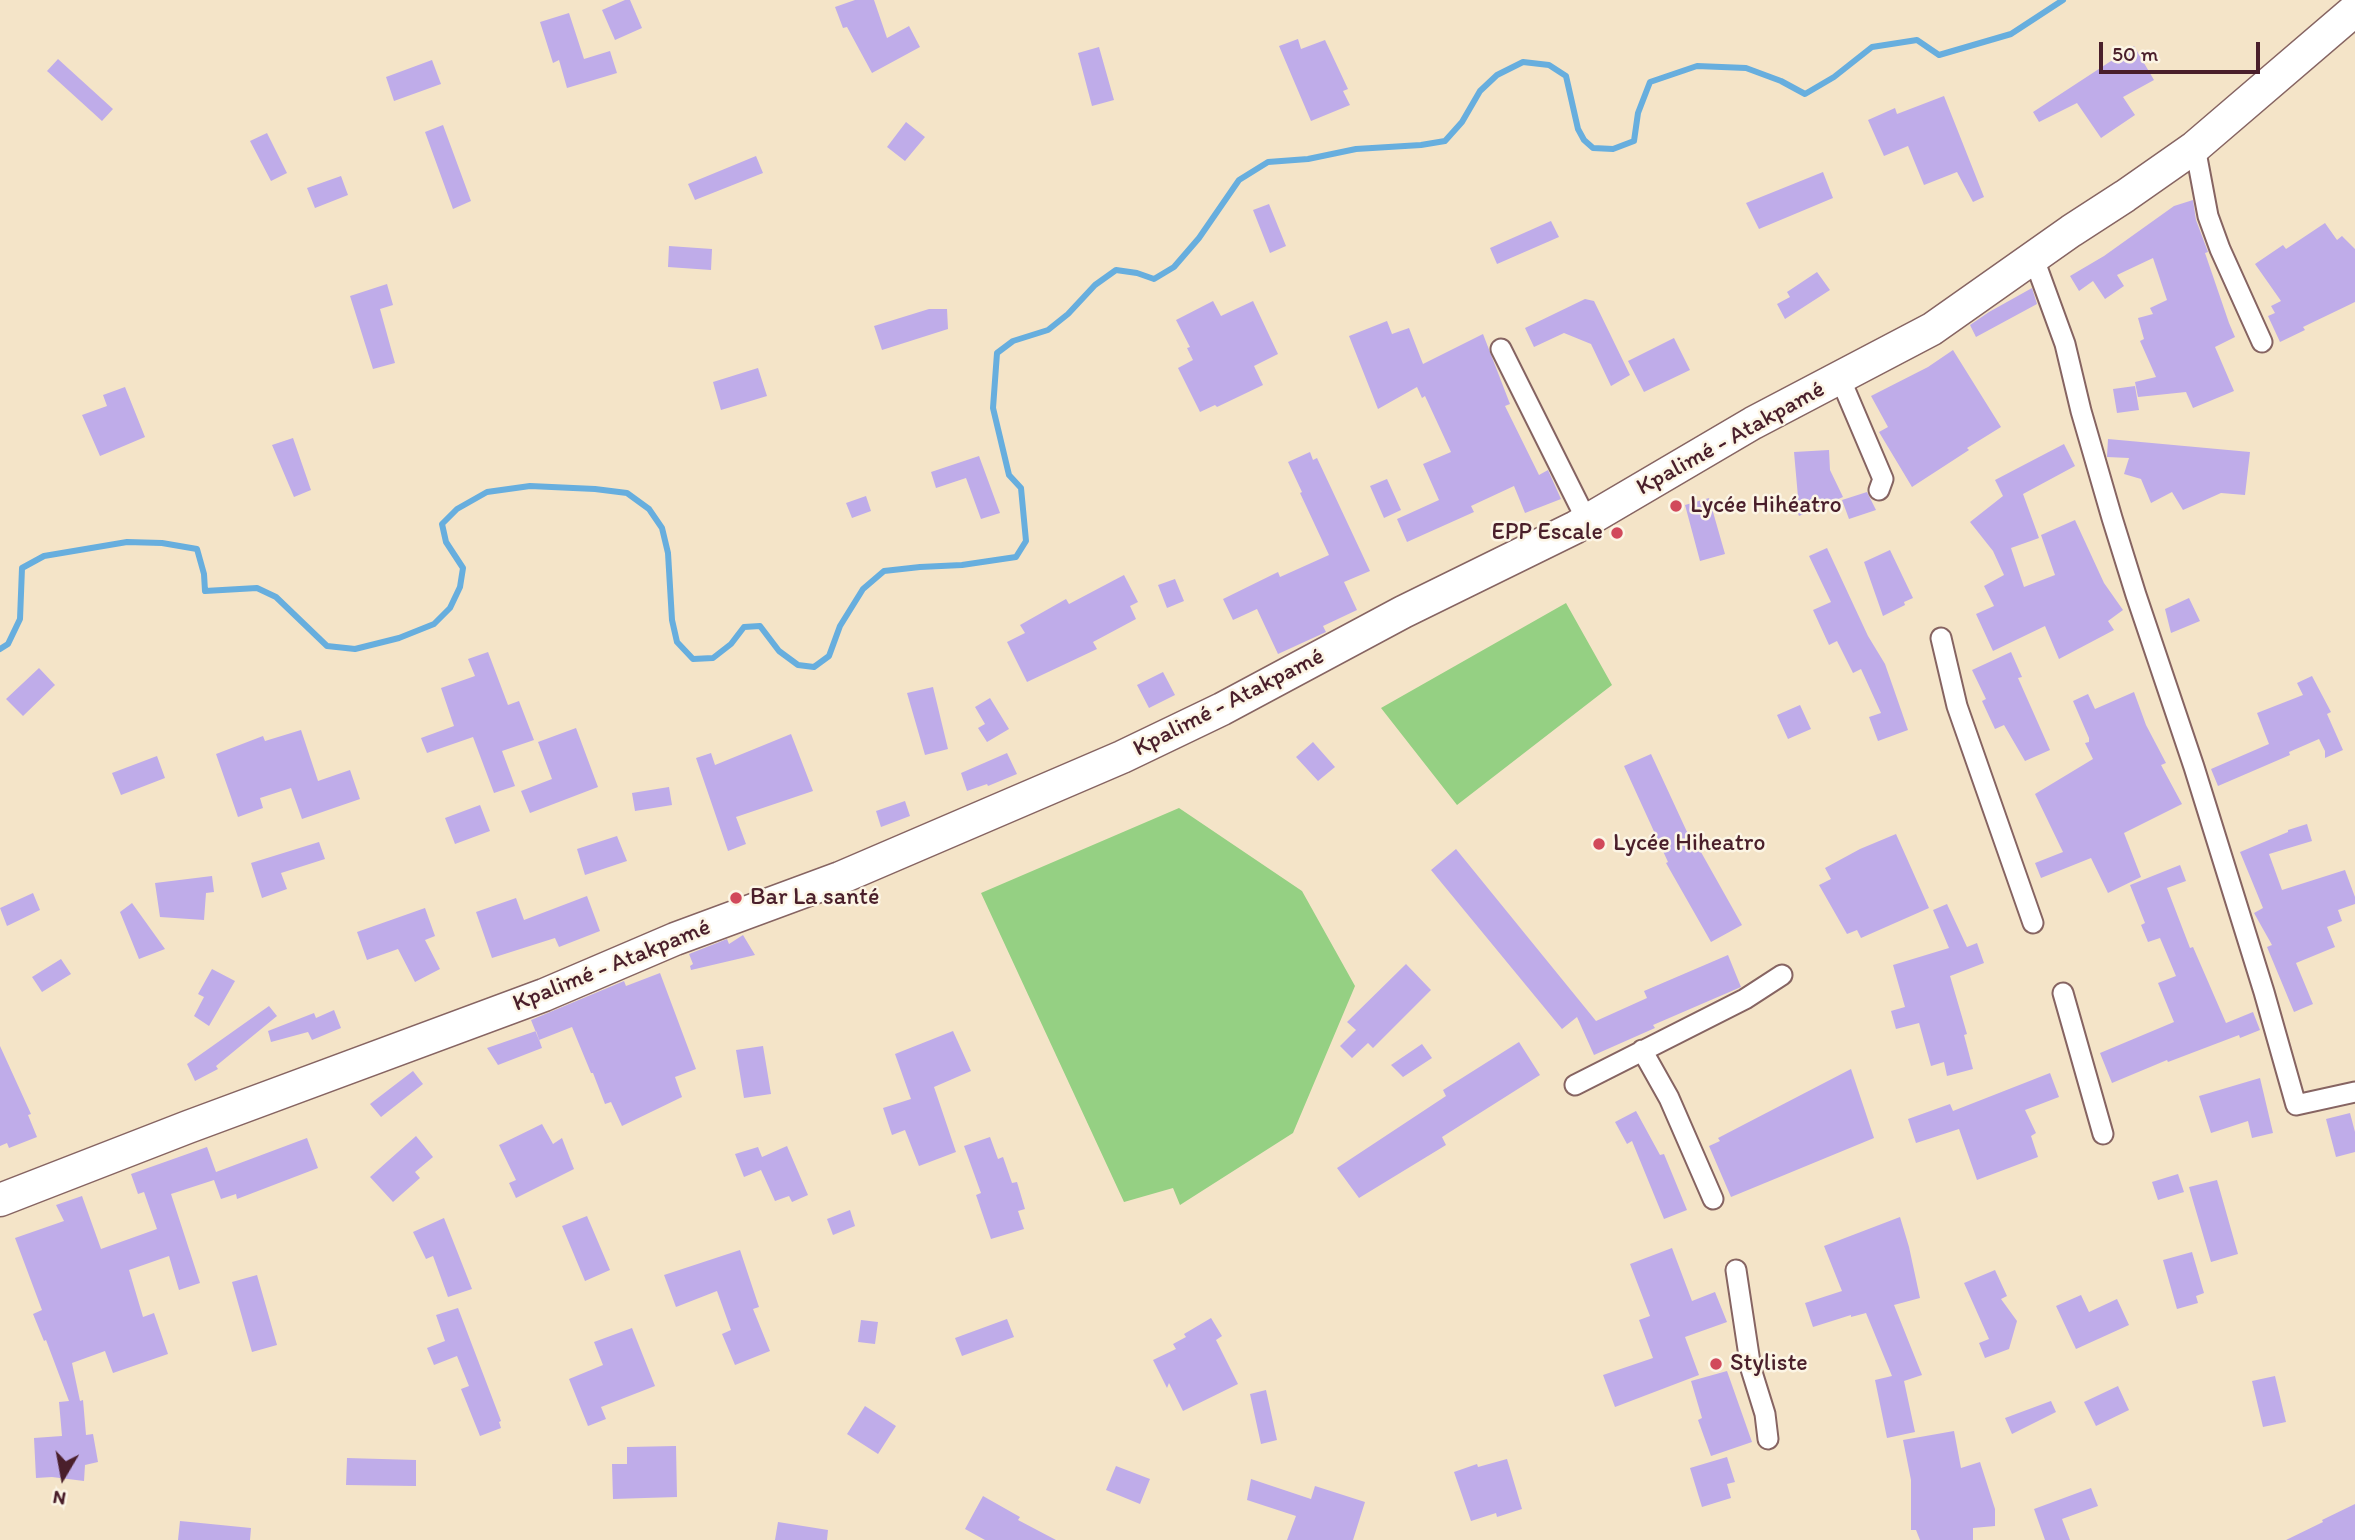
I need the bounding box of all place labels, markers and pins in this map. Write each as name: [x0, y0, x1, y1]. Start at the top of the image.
place label: Lycée Hihéatro: [1690, 492, 1842, 520]
marker: Lycée Hihéatro: [1668, 498, 1684, 514]
place label: EPP Escale: [1491, 519, 1603, 547]
marker: EPP Escale: [1609, 525, 1625, 541]
place label: Lycée Hiheatro: [1613, 830, 1765, 858]
marker: Lycée Hiheatro: [1591, 836, 1607, 852]
place label: Bar La santé: [750, 884, 879, 912]
marker: Bar La santé: [728, 890, 744, 906]
place label: Styliste: [1730, 1350, 1808, 1378]
marker: Styliste: [1708, 1356, 1724, 1372]

